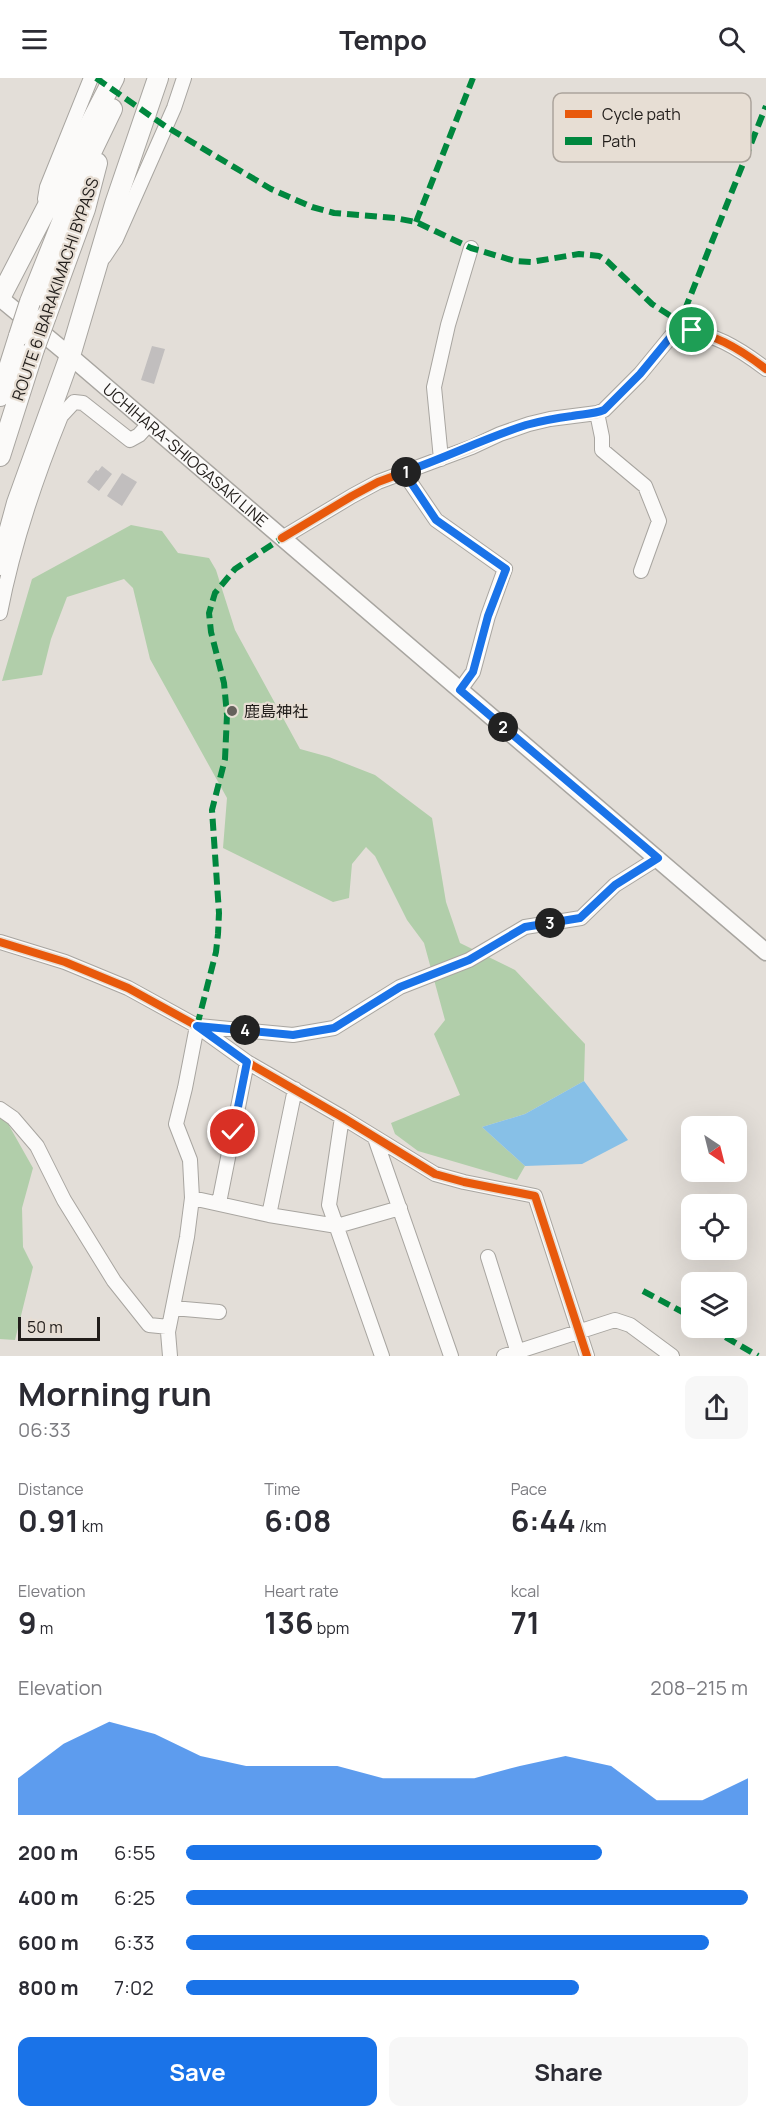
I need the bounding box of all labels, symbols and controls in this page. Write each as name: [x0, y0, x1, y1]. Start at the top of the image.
text: Tempo: [339, 21, 427, 58]
icon: menu: [18, 23, 51, 56]
icon: search: [715, 23, 748, 56]
legend: [553, 93, 751, 162]
text: Cycle path: [602, 103, 681, 125]
text: Path: [602, 130, 636, 152]
street label: ROUTE 6 IBARAKIMACHI BYPASS: [6, 174, 104, 403]
pin: [666, 304, 717, 355]
icon: arrive: [675, 313, 708, 346]
street label: UCHIHARA-SHIOGASAKI LINE: [98, 378, 273, 532]
pin: 1: [391, 457, 421, 487]
text: 1: [402, 461, 410, 483]
place label: 鹿島神社: [244, 700, 308, 722]
marker: 鹿島神社: [225, 704, 239, 718]
pin: 2: [488, 712, 518, 742]
text: 2: [498, 716, 508, 738]
pin: 3: [535, 908, 565, 938]
text: 3: [545, 912, 555, 934]
pin: 4: [230, 1015, 260, 1045]
text: 4: [240, 1019, 250, 1041]
pin: [207, 1106, 258, 1157]
icon: check: [216, 1115, 249, 1148]
north arrow: [681, 1116, 747, 1182]
map controls: [681, 1116, 747, 1338]
button: locate: [681, 1194, 747, 1260]
button: layers: [681, 1272, 747, 1338]
scale bar: [18, 1314, 100, 1342]
text: 50 m: [27, 1316, 63, 1338]
text: Morning run: [18, 1371, 212, 1416]
button: share: [685, 1376, 748, 1439]
text: 06:33: [18, 1416, 71, 1443]
text: Distance: [18, 1478, 84, 1500]
text: Time: [264, 1478, 300, 1500]
text: Pace: [511, 1478, 547, 1500]
text: 0.91: [18, 1500, 79, 1541]
text: 6:08: [264, 1500, 331, 1541]
text: 6:44: [511, 1500, 576, 1541]
text: km: [79, 1515, 103, 1537]
text: /km: [576, 1515, 607, 1537]
text: Elevation: [18, 1580, 86, 1602]
text: Heart rate: [264, 1580, 339, 1602]
text: kcal: [511, 1580, 540, 1602]
text: 9: [18, 1602, 37, 1643]
text: 136: [264, 1602, 314, 1643]
text: 71: [511, 1602, 540, 1643]
text: m: [37, 1617, 53, 1639]
text: bpm: [314, 1617, 349, 1639]
text: Elevation: [18, 1674, 102, 1701]
text: 208–215 m: [650, 1674, 748, 1701]
text: 200 m: [18, 1839, 78, 1866]
text: 6:55: [114, 1839, 156, 1866]
text: 400 m: [18, 1884, 78, 1911]
text: 6:25: [114, 1884, 155, 1911]
text: 600 m: [18, 1929, 79, 1956]
text: 6:33: [114, 1929, 155, 1956]
text: 800 m: [18, 1974, 79, 2001]
text: 7:02: [114, 1974, 154, 2001]
button: Save: [18, 2037, 377, 2106]
button: Share: [389, 2037, 748, 2106]

